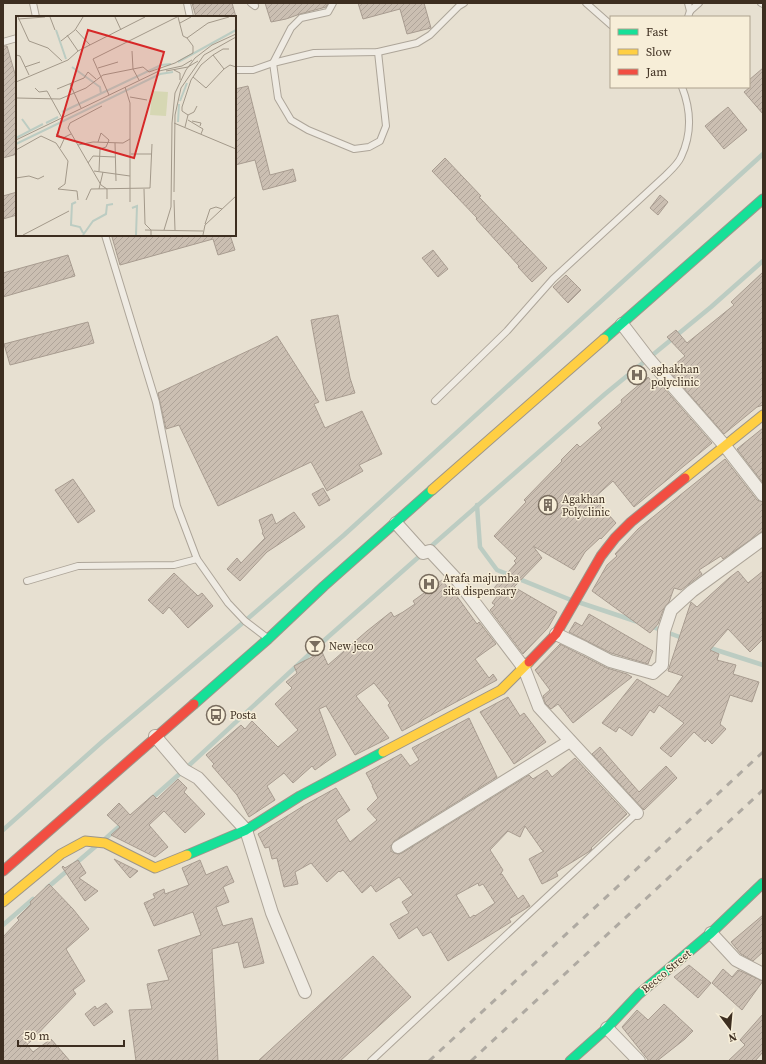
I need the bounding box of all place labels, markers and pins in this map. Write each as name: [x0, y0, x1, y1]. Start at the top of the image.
place label: aghakhan polyclinic: [651, 362, 700, 390]
hospital icon: aghakhan polyclinic: [626, 364, 648, 386]
place label: Agakhan Polyclinic: [562, 492, 611, 520]
building icon: Agakhan Polyclinic: [537, 494, 559, 516]
place label: Arafa majumba sita dispensary: [443, 571, 520, 599]
hospital icon: Arafa majumba sita dispensary: [418, 573, 440, 595]
bar icon: New jeco: [304, 635, 326, 657]
place label: New jeco: [329, 639, 373, 654]
bus stop icon: Posta: [205, 704, 227, 726]
place label: Posta: [230, 708, 257, 723]

